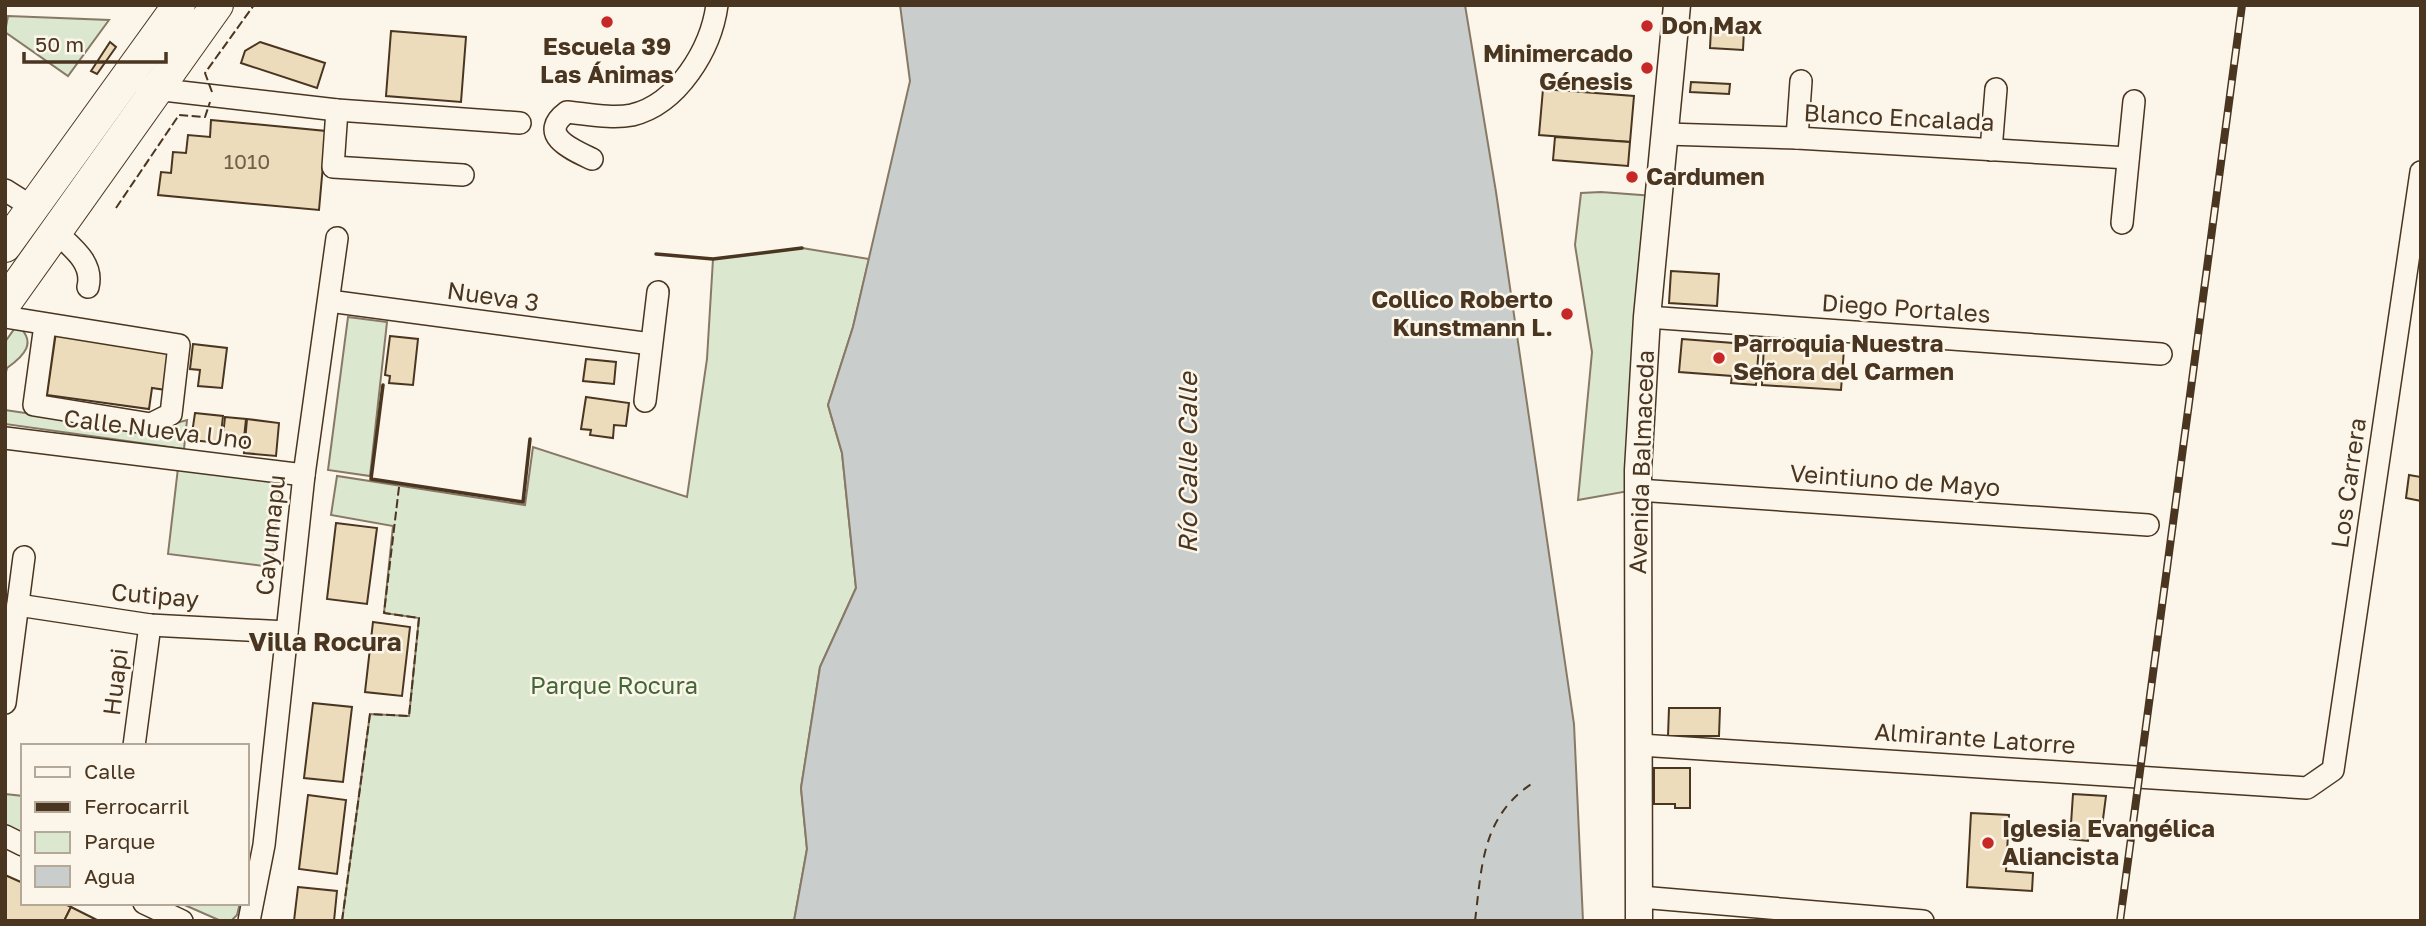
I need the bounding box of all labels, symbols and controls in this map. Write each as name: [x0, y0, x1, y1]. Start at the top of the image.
place label: Don Max: [1661, 10, 1762, 39]
marker: Escuela 39 Las Ánimas: [599, 14, 615, 30]
marker: Don Max: [1639, 18, 1655, 34]
scale bar: [24, 21, 166, 65]
text: 50 m: [35, 31, 84, 57]
place label: Escuela 39 Las Ánimas: [540, 31, 674, 88]
place label: Minimercado Génesis: [1483, 38, 1633, 95]
marker: Minimercado Génesis: [1639, 60, 1655, 76]
street label: Blanco Encalada: [1803, 97, 1995, 136]
house number: 1010: [224, 148, 270, 174]
place label: Cardumen: [1646, 161, 1765, 190]
marker: Cardumen: [1624, 169, 1640, 185]
street label: Nueva 3: [445, 275, 541, 316]
place label: Collico Roberto Kunstmann L.: [1371, 284, 1553, 341]
street label: Diego Portales: [1821, 287, 1992, 328]
marker: Collico Roberto Kunstmann L.: [1559, 306, 1575, 322]
place label: Parroquia Nuestra Señora del Carmen: [1733, 328, 1954, 385]
street label: Avenida Balmaceda: [1622, 349, 1659, 575]
marker: Parroquia Nuestra Señora del Carmen: [1711, 350, 1727, 366]
water label: Río Calle Calle: [1172, 371, 1203, 553]
street label: Calle Nueva Uno: [62, 403, 254, 454]
street label: Los Carrera: [2324, 416, 2371, 550]
street label: Veintiuno de Mayo: [1789, 458, 2001, 501]
street label: Cayumapu: [249, 473, 290, 597]
street label: Cutipay: [110, 576, 200, 613]
district label: Villa Rocura: [248, 626, 402, 657]
street label: Huapi: [96, 647, 133, 717]
park label: Parque Rocura: [530, 670, 698, 699]
street label: Almirante Latorre: [1874, 716, 2077, 759]
legend: [21, 744, 248, 905]
text: Calle: [84, 758, 136, 784]
text: Ferrocarril: [84, 793, 189, 819]
place label: Iglesia Evangélica Aliancista: [2002, 813, 2215, 870]
text: Parque: [84, 828, 155, 854]
marker: Iglesia Evangélica Aliancista: [1980, 835, 1996, 851]
text: Agua: [84, 863, 135, 889]

